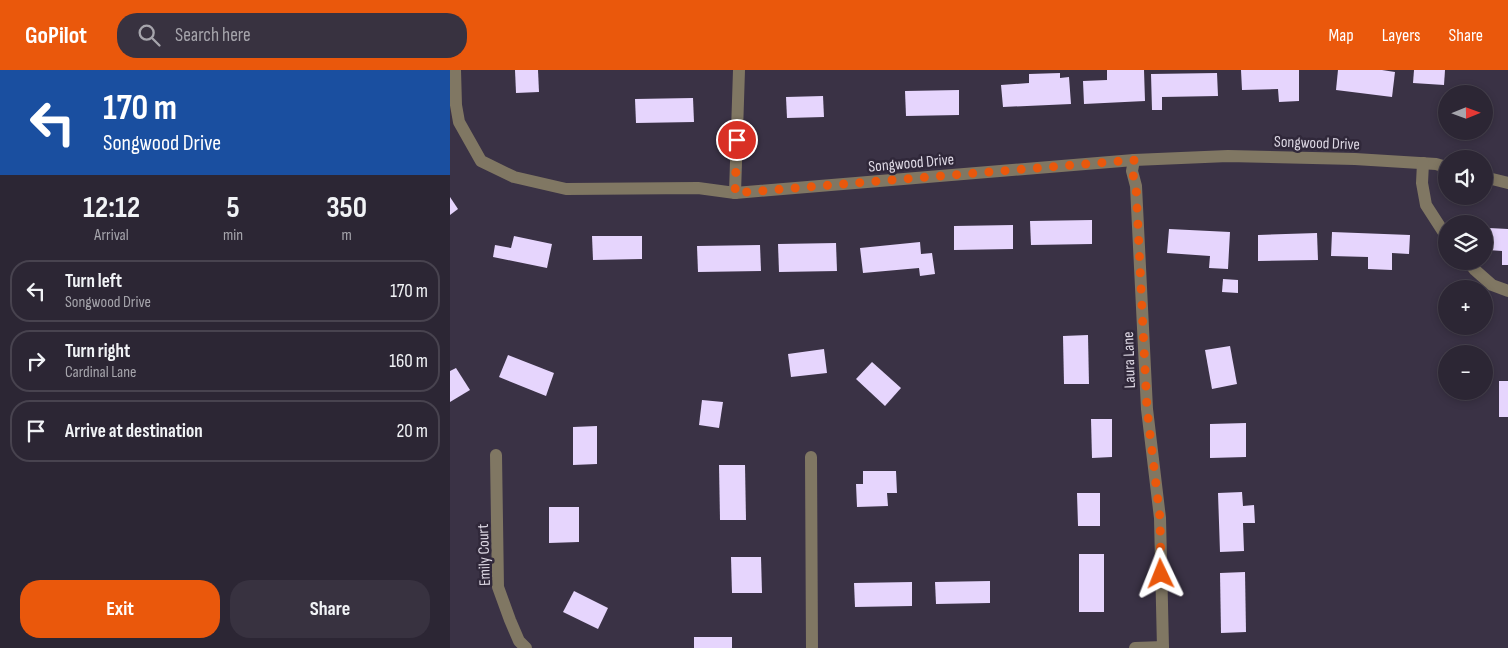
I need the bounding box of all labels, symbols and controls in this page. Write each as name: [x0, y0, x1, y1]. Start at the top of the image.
search box: [117, 13, 467, 58]
text: GoPilot: [25, 21, 87, 50]
icon: search: [135, 21, 163, 49]
text: Search here: [175, 24, 251, 47]
text: Map: [1329, 25, 1354, 46]
text: Layers: [1382, 25, 1421, 46]
text: Share: [1449, 25, 1483, 46]
north arrow: [1438, 85, 1492, 140]
map controls: [1438, 85, 1493, 400]
text: 170 m: [103, 87, 177, 130]
icon: left: [20, 90, 85, 155]
pin: [716, 119, 758, 161]
icon: arrive: [723, 126, 751, 154]
text: Songwood Drive: [103, 130, 221, 157]
street label: Songwood Drive: [1274, 133, 1360, 154]
street label: Songwood Drive: [867, 150, 955, 177]
button: sound: [1438, 150, 1493, 205]
text: 12:12: [83, 190, 140, 226]
text: 5: [227, 190, 240, 226]
text: 350: [326, 190, 367, 226]
button: layers: [1438, 215, 1493, 270]
text: Arrival: [94, 226, 129, 245]
text: min: [223, 226, 243, 245]
text: m: [341, 226, 352, 245]
text: Turn left: [65, 270, 122, 293]
icon: left: [22, 277, 50, 305]
text: 170 m: [390, 280, 428, 303]
button: +: [1438, 280, 1493, 335]
text: Songwood Drive: [65, 293, 151, 312]
street label: Laura Lane: [1119, 331, 1140, 389]
text: Turn right: [65, 340, 130, 363]
button: −: [1438, 345, 1493, 400]
icon: right: [22, 347, 50, 375]
text: 160 m: [389, 350, 428, 373]
text: Cardinal Lane: [65, 363, 137, 382]
icon: arrive: [22, 417, 50, 445]
text: Arrive at destination: [65, 420, 203, 443]
text: 20 m: [396, 420, 428, 443]
street label: Emily Court: [474, 523, 495, 586]
position arrow: [1134, 547, 1186, 599]
button: Exit: [20, 580, 220, 638]
button: Share: [230, 580, 430, 638]

